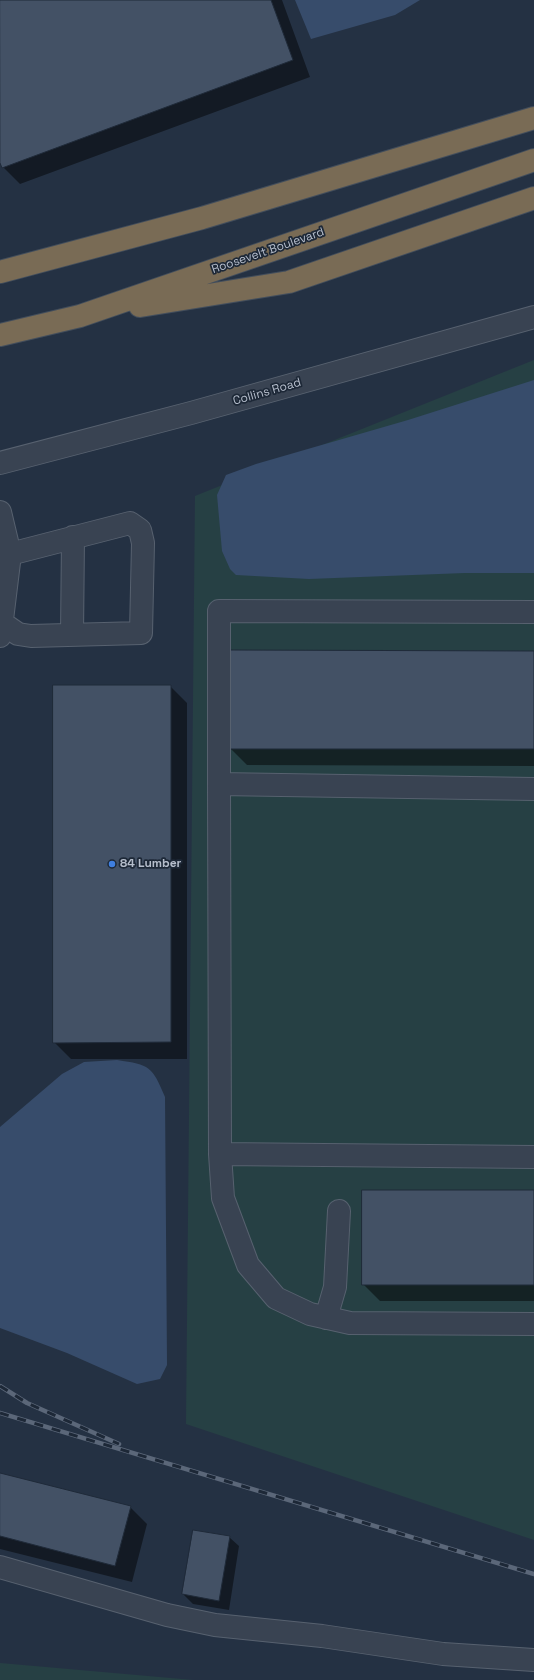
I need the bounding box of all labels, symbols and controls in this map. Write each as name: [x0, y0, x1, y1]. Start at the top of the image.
street label: Roosevelt Boulevard: [210, 225, 326, 277]
street label: Collins Road: [231, 375, 303, 409]
place label: 84 Lumber: [120, 857, 181, 871]
marker: 84 Lumber: [107, 859, 117, 869]

